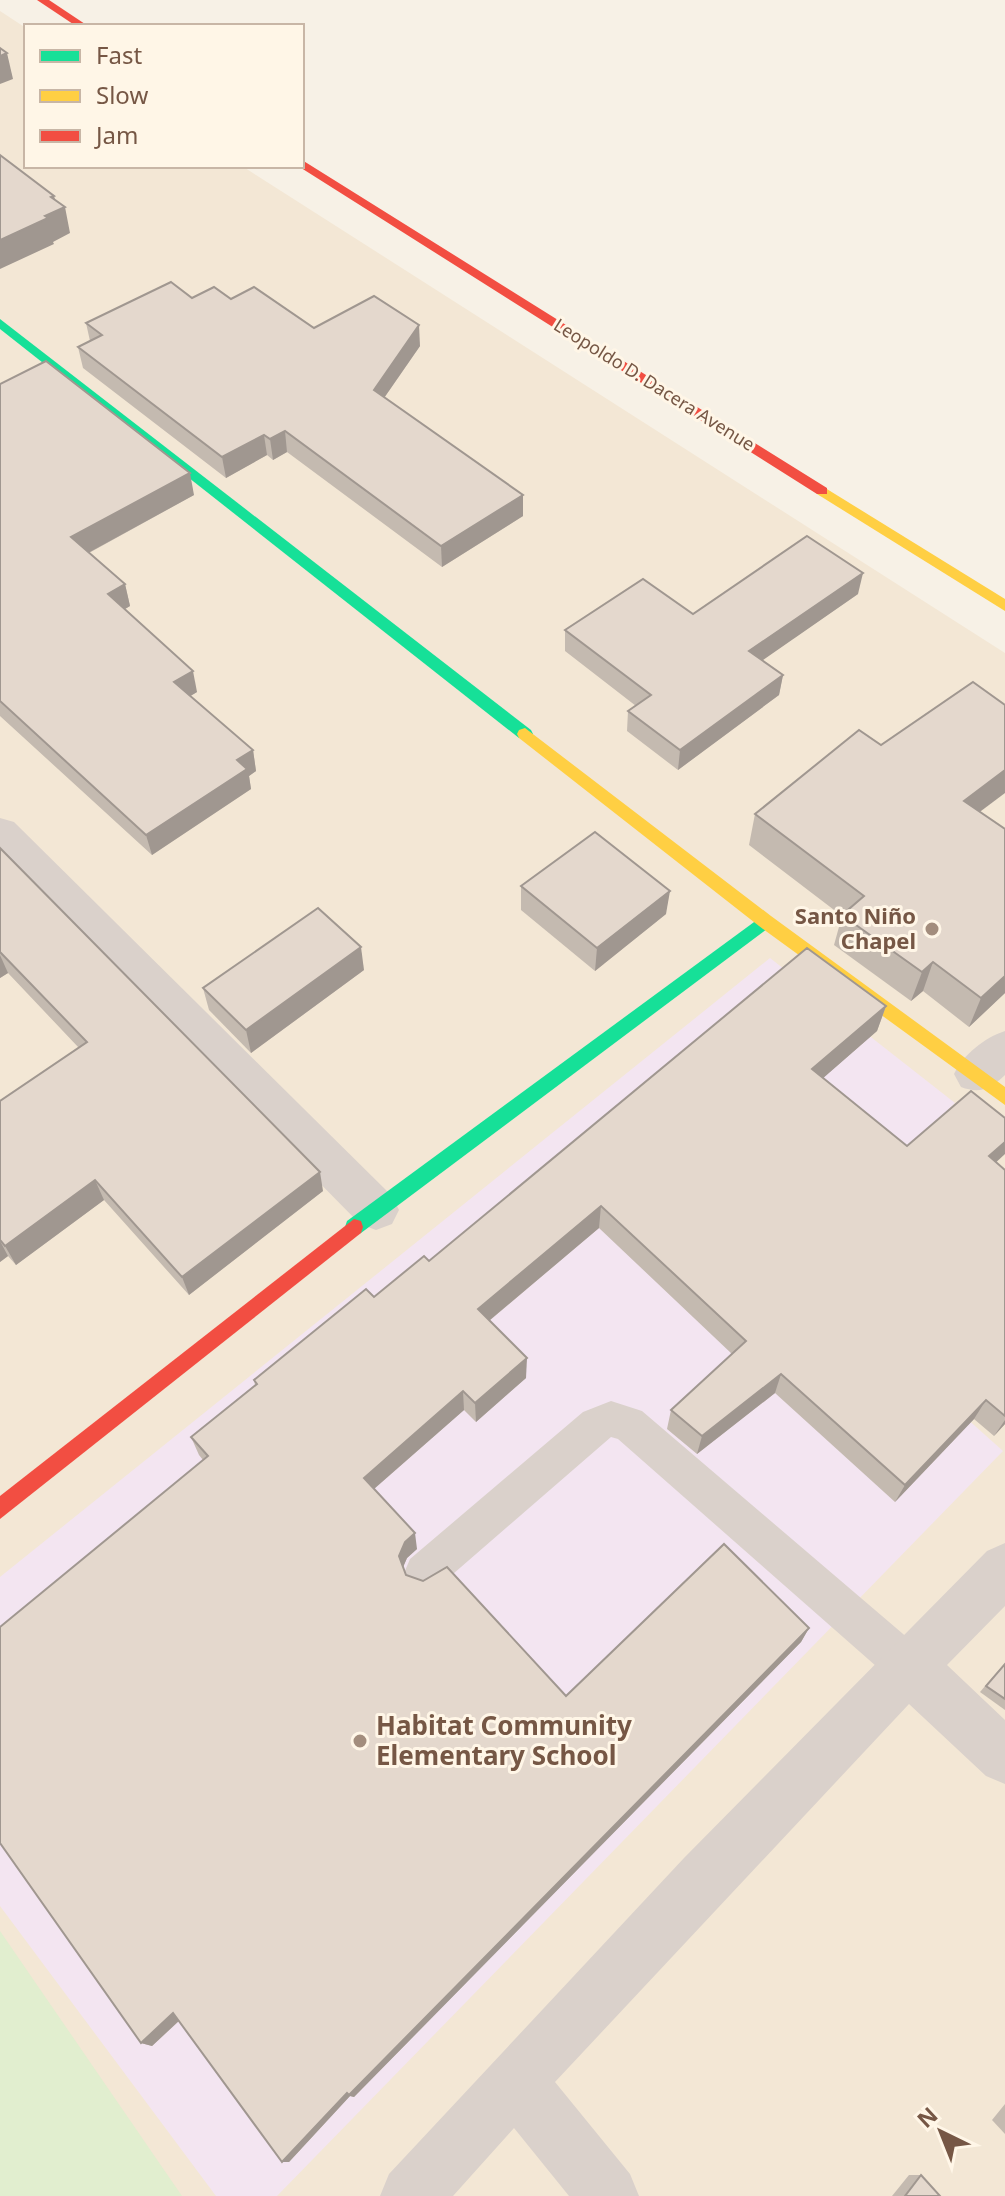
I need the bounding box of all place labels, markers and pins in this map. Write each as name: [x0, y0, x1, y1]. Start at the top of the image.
place label: Santo Niño Chapel: [795, 900, 916, 955]
marker: Santo Niño Chapel: [923, 920, 941, 938]
place label: Habitat Community Elementary School: [376, 1707, 632, 1773]
marker: Habitat Community Elementary School: [351, 1732, 369, 1750]

